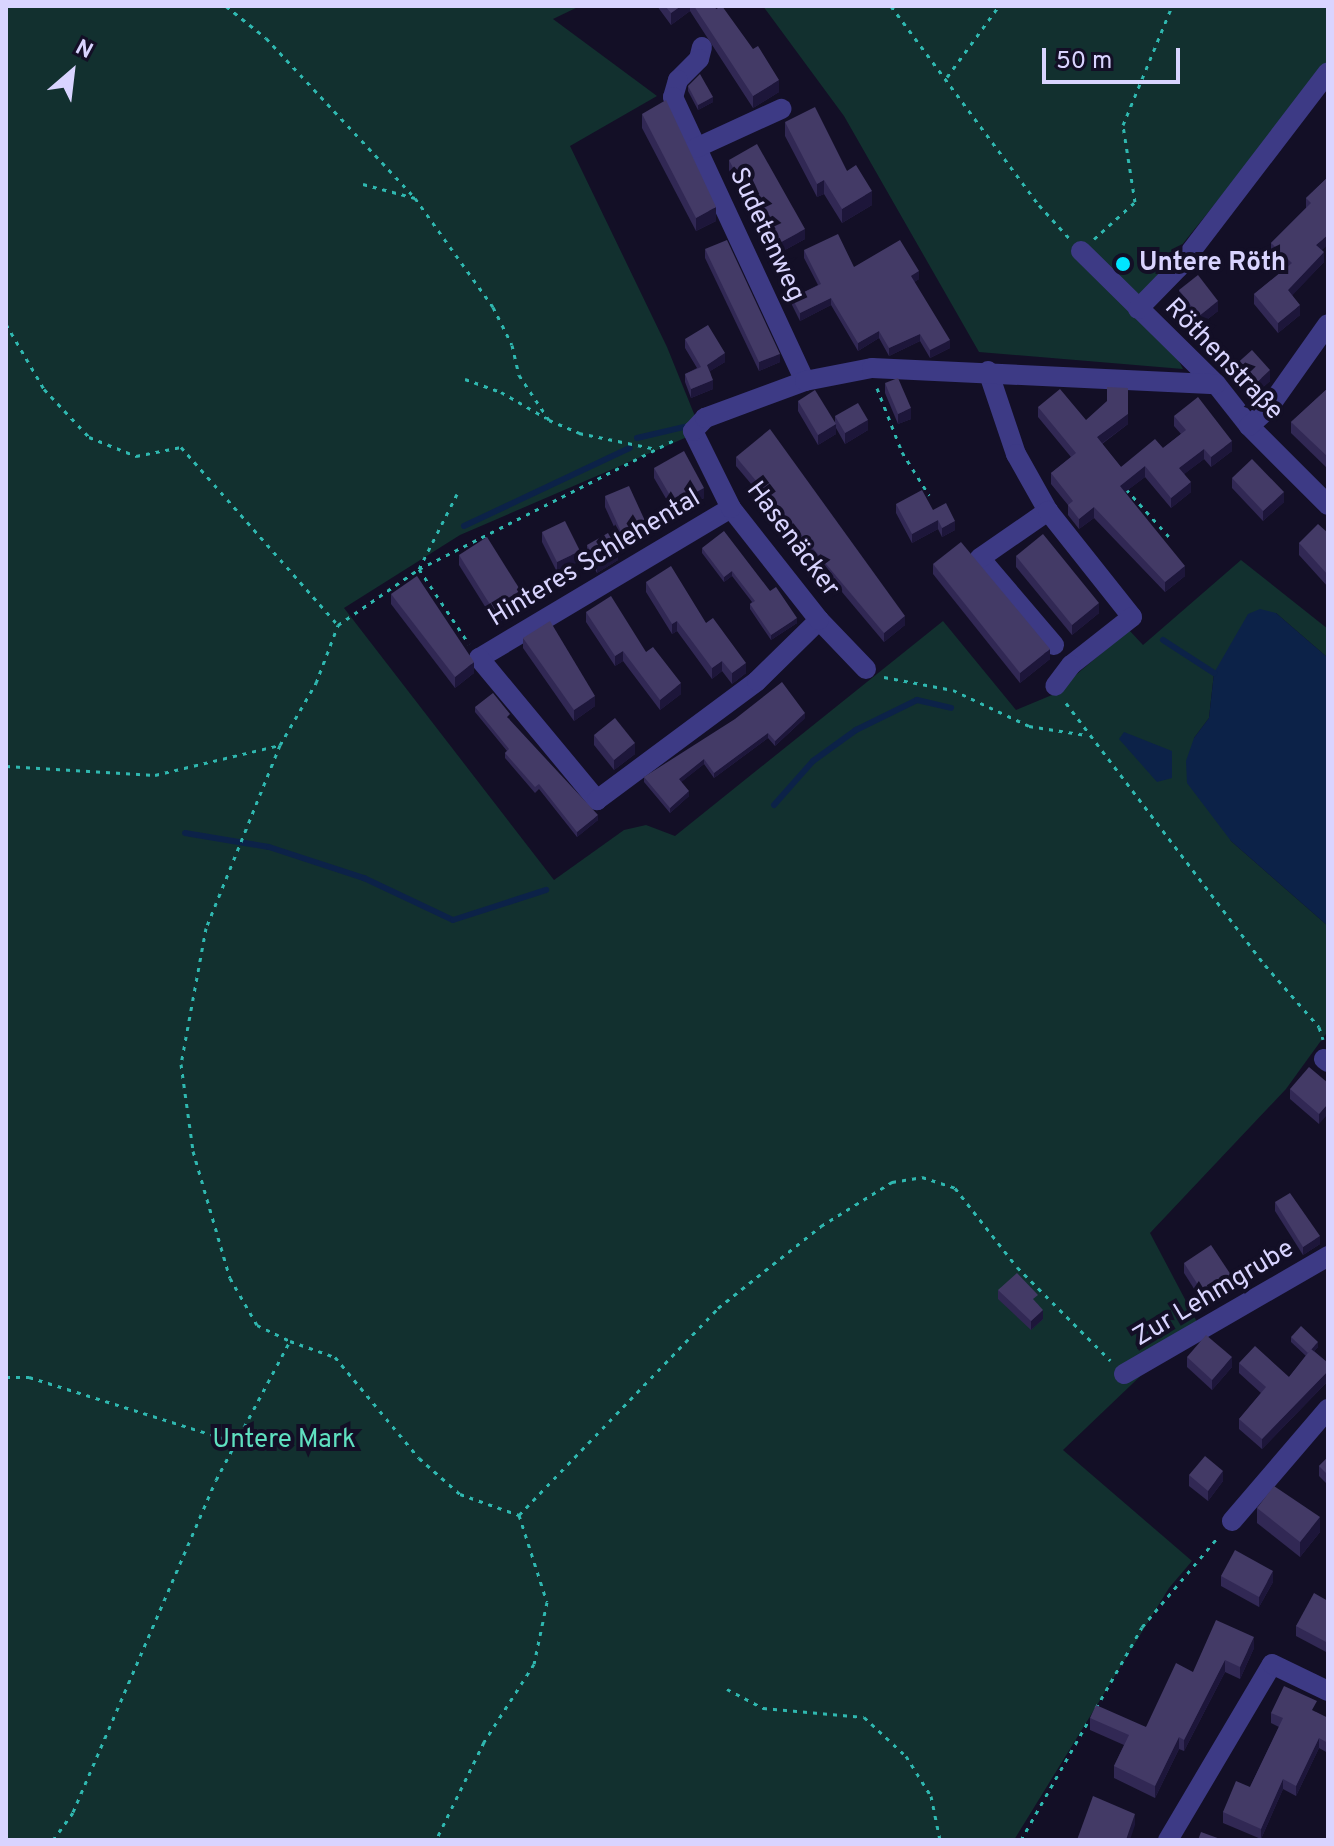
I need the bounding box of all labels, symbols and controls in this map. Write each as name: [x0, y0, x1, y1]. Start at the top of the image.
north arrow: [32, 32, 112, 112]
scale bar: [1046, 32, 1184, 82]
text: N: [70, 35, 97, 66]
text: 50 m: [1056, 47, 1112, 77]
street label: Sudetenweg: [721, 163, 811, 307]
place label: Untere Röth: [1139, 248, 1286, 280]
marker: Untere Röth: [1114, 255, 1132, 273]
street label: Röthenstraße: [1157, 293, 1289, 427]
street label: Hasenäcker: [739, 476, 845, 604]
street label: Hinteres Schlehental: [483, 483, 707, 635]
street label: Zur Lehmgrube: [1128, 1234, 1300, 1354]
park label: Untere Mark: [212, 1425, 356, 1457]

